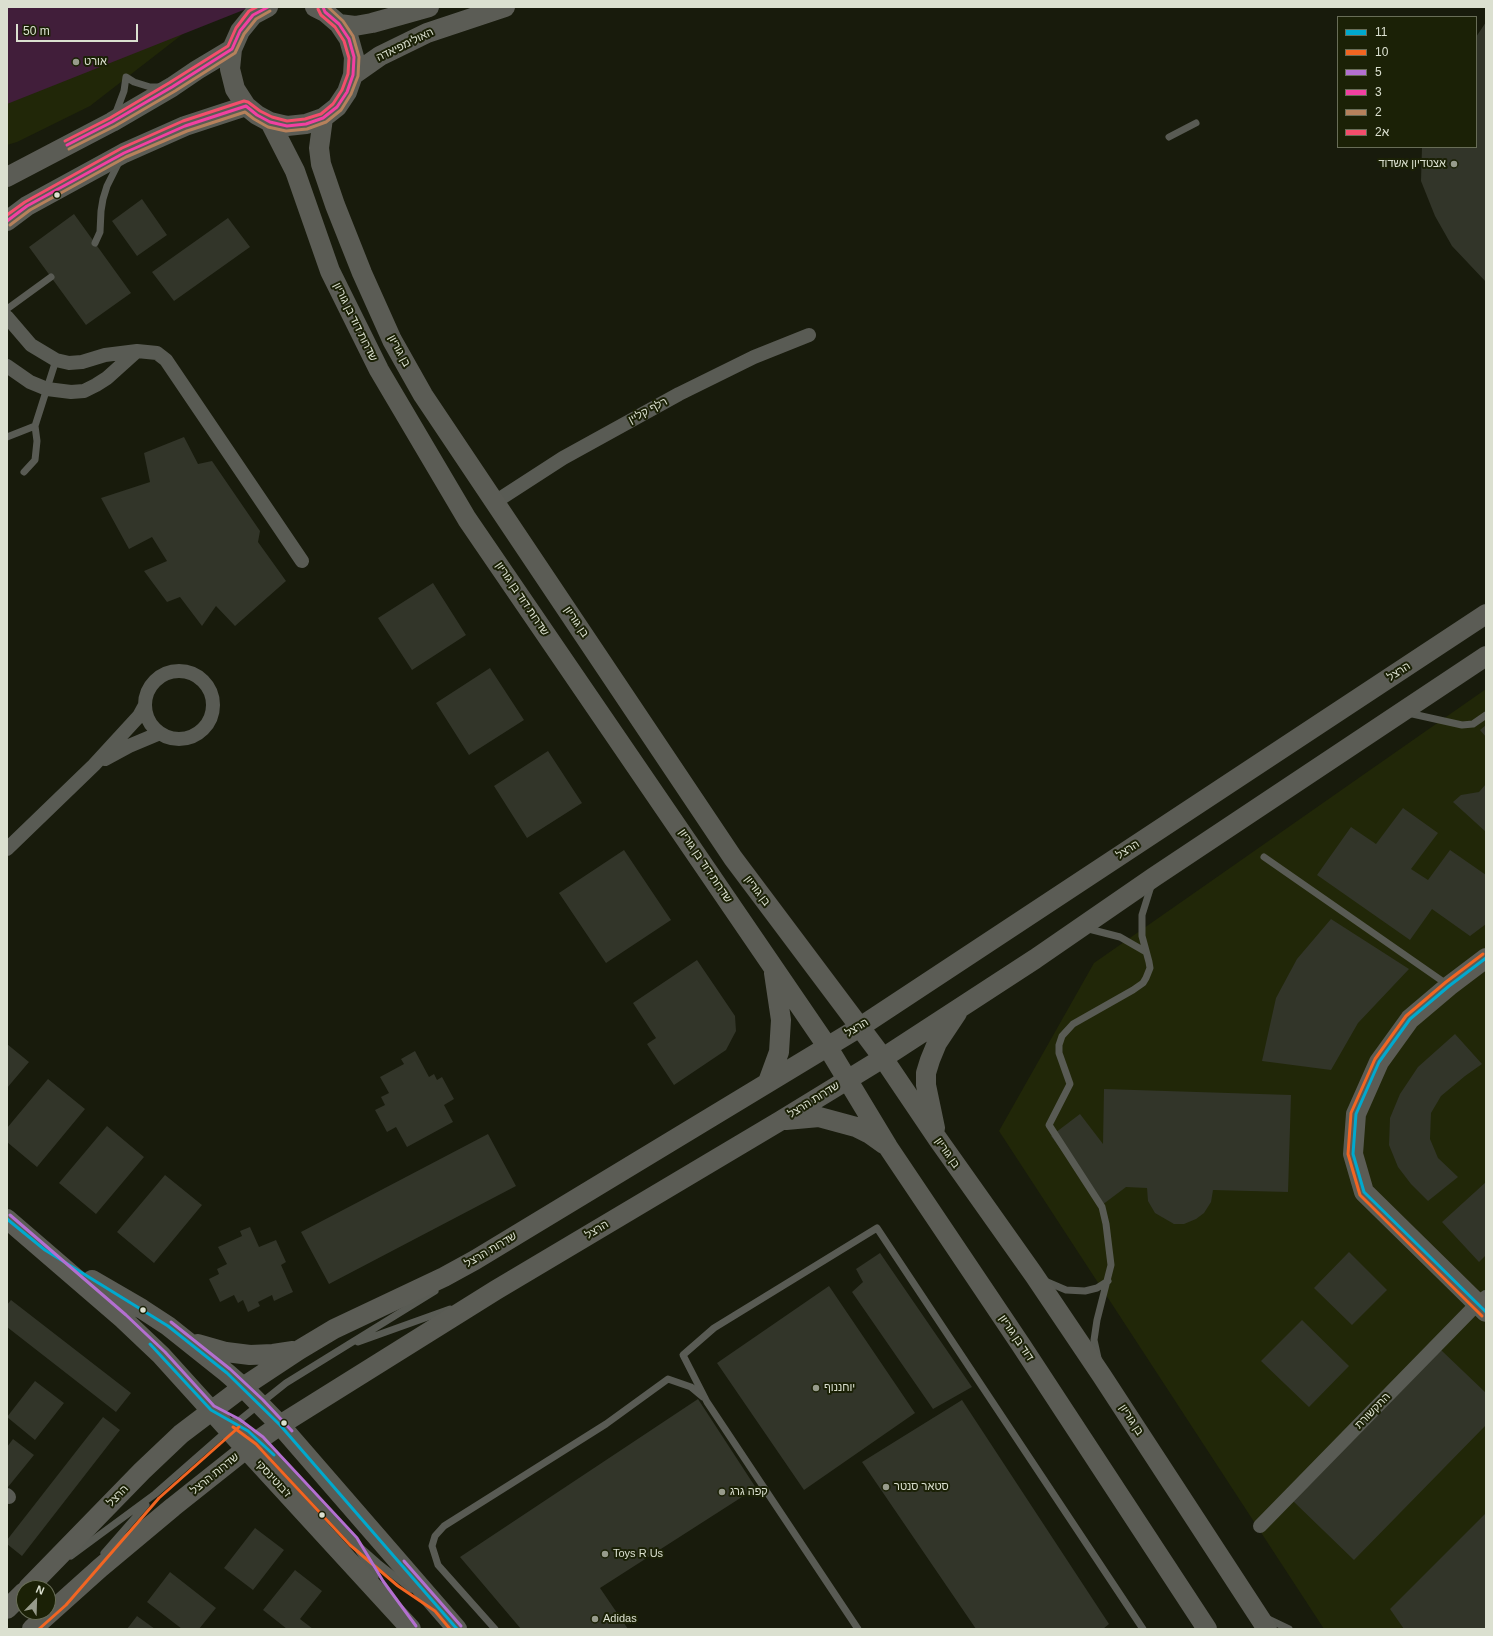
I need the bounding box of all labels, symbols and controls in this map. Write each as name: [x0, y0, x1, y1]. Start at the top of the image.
scale bar: [18, 16, 140, 42]
legend: [1337, 16, 1477, 148]
text: 50 m: [23, 24, 50, 38]
street label: האולימפיאדה: [374, 25, 436, 65]
text: 11: [1375, 25, 1387, 39]
text: 10: [1375, 45, 1388, 59]
place label: אורט: [84, 55, 107, 69]
marker: אורט: [71, 57, 81, 67]
text: 5: [1375, 65, 1382, 79]
text: 3: [1375, 85, 1382, 99]
text: 2: [1375, 105, 1382, 119]
text: 2א: [1375, 125, 1389, 139]
place label: אצטדיון אשדוד: [1378, 157, 1446, 171]
marker: אצטדיון אשדוד: [1449, 159, 1459, 169]
unlabelled marker: [52, 190, 62, 200]
street label: שדרות דוד בן גוריון: [330, 280, 380, 364]
street label: בן גוריון: [385, 333, 413, 369]
street label: רלף קליין: [626, 395, 670, 427]
street label: שדרות דוד בן גוריון: [492, 560, 552, 638]
street label: בן גוריון: [561, 604, 591, 640]
street label: הרצל: [1385, 660, 1413, 684]
street label: שדרות דוד בן גוריון: [675, 827, 735, 905]
street label: הרצל: [1114, 838, 1142, 862]
street label: בן גוריון: [741, 873, 773, 909]
street label: הרצל: [843, 1016, 871, 1040]
street label: שדרות הרצל: [786, 1079, 842, 1121]
street label: בן גוריון: [932, 1135, 962, 1171]
street label: הרצל: [583, 1218, 611, 1242]
street label: שדרות הרצל: [463, 1229, 519, 1271]
unlabelled marker: [138, 1305, 148, 1315]
street label: דוד בן גוריון: [996, 1313, 1036, 1363]
place label: יוחננוף: [824, 1381, 855, 1395]
marker: יוחננוף: [811, 1383, 821, 1393]
street label: התקשורת: [1353, 1390, 1393, 1432]
street label: בן גוריון: [1116, 1402, 1146, 1438]
unlabelled marker: [279, 1418, 289, 1428]
street label: שדרות הרצל: [188, 1451, 242, 1497]
street label: ז'בוטינסקי: [252, 1458, 294, 1500]
place label: סטאר סנטר: [894, 1480, 949, 1494]
marker: סטאר סנטר: [881, 1482, 891, 1492]
street label: הרצל: [105, 1483, 131, 1509]
place label: קפה גרג: [730, 1485, 768, 1499]
marker: קפה גרג: [717, 1487, 727, 1497]
unlabelled marker: [317, 1510, 327, 1520]
place label: Toys R Us: [613, 1547, 663, 1561]
marker: Toys R Us: [600, 1549, 610, 1559]
north arrow: [16, 1580, 56, 1620]
text: N: [34, 1583, 46, 1597]
place label: Adidas: [603, 1612, 637, 1626]
marker: Adidas: [590, 1614, 600, 1624]

